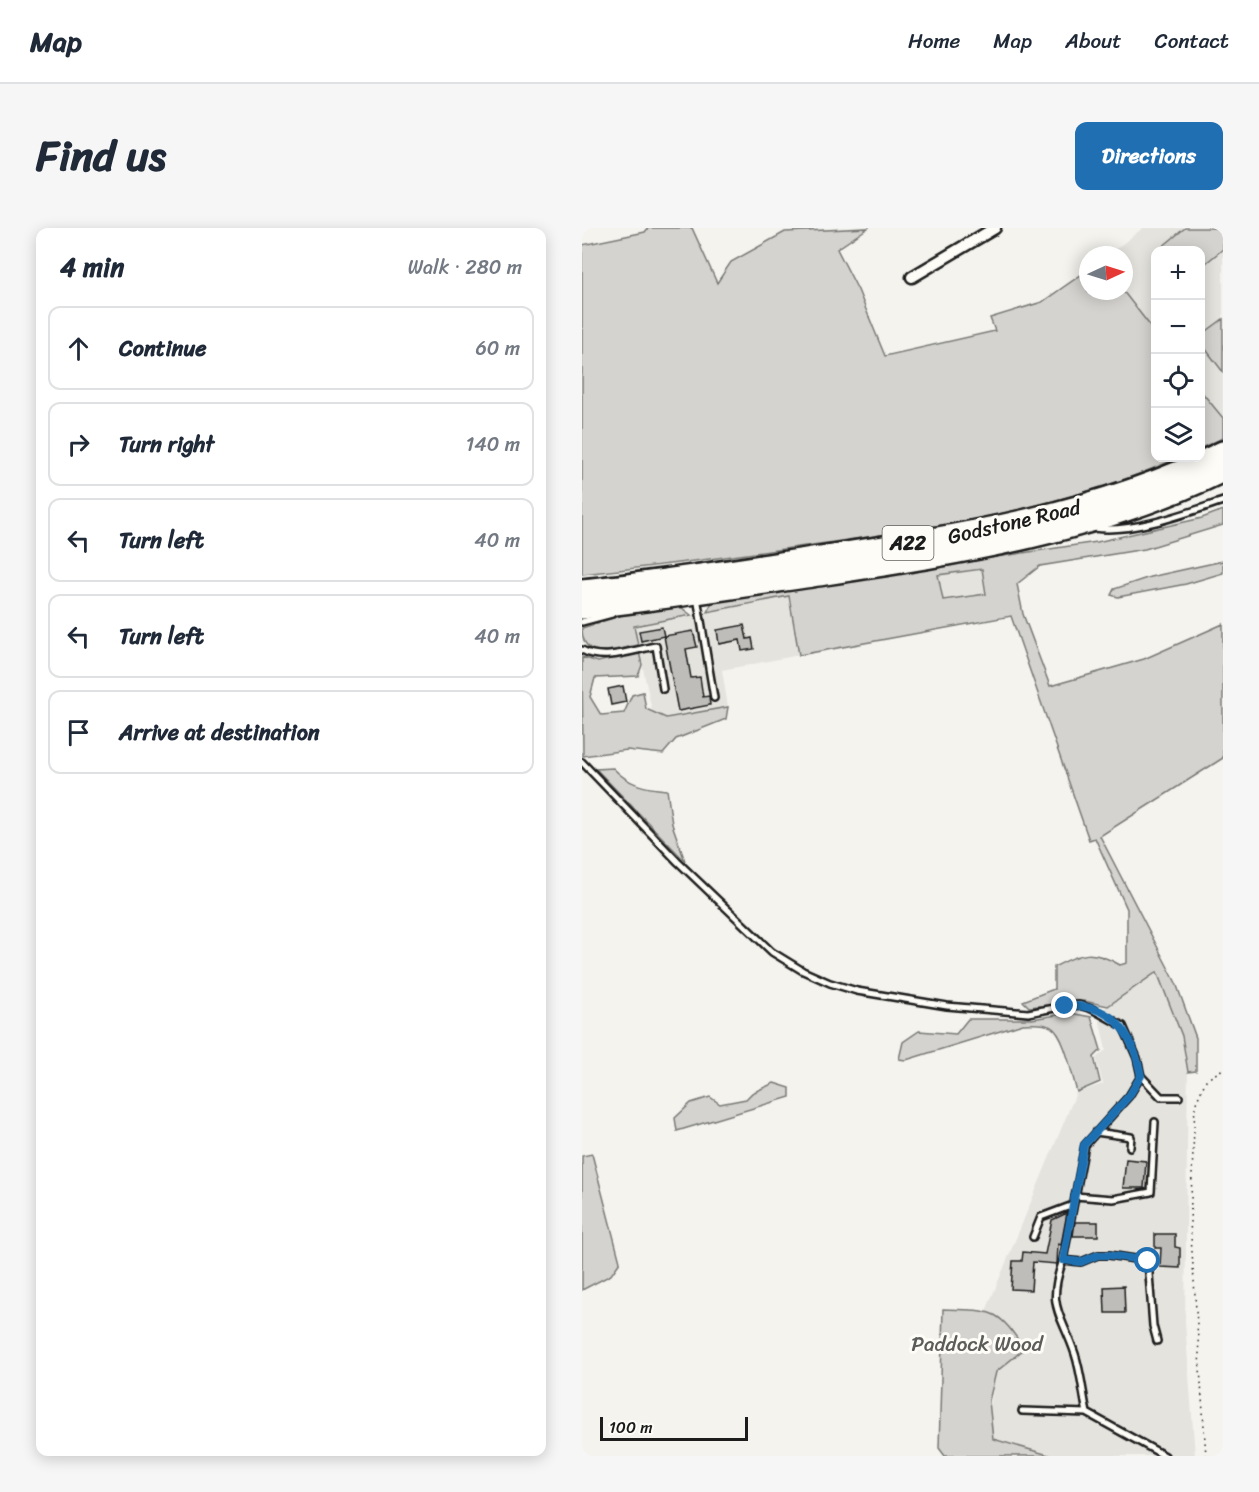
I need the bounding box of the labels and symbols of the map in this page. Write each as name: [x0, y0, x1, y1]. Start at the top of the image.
north arrow: [1079, 246, 1133, 300]
street label: Godstone Road: [944, 488, 1086, 556]
road number: A22: [882, 526, 934, 560]
route end: [1051, 992, 1077, 1018]
route start: [1134, 1247, 1160, 1273]
park label: Paddock Wood: [911, 1325, 1045, 1363]
scale bar: [600, 1414, 748, 1442]

